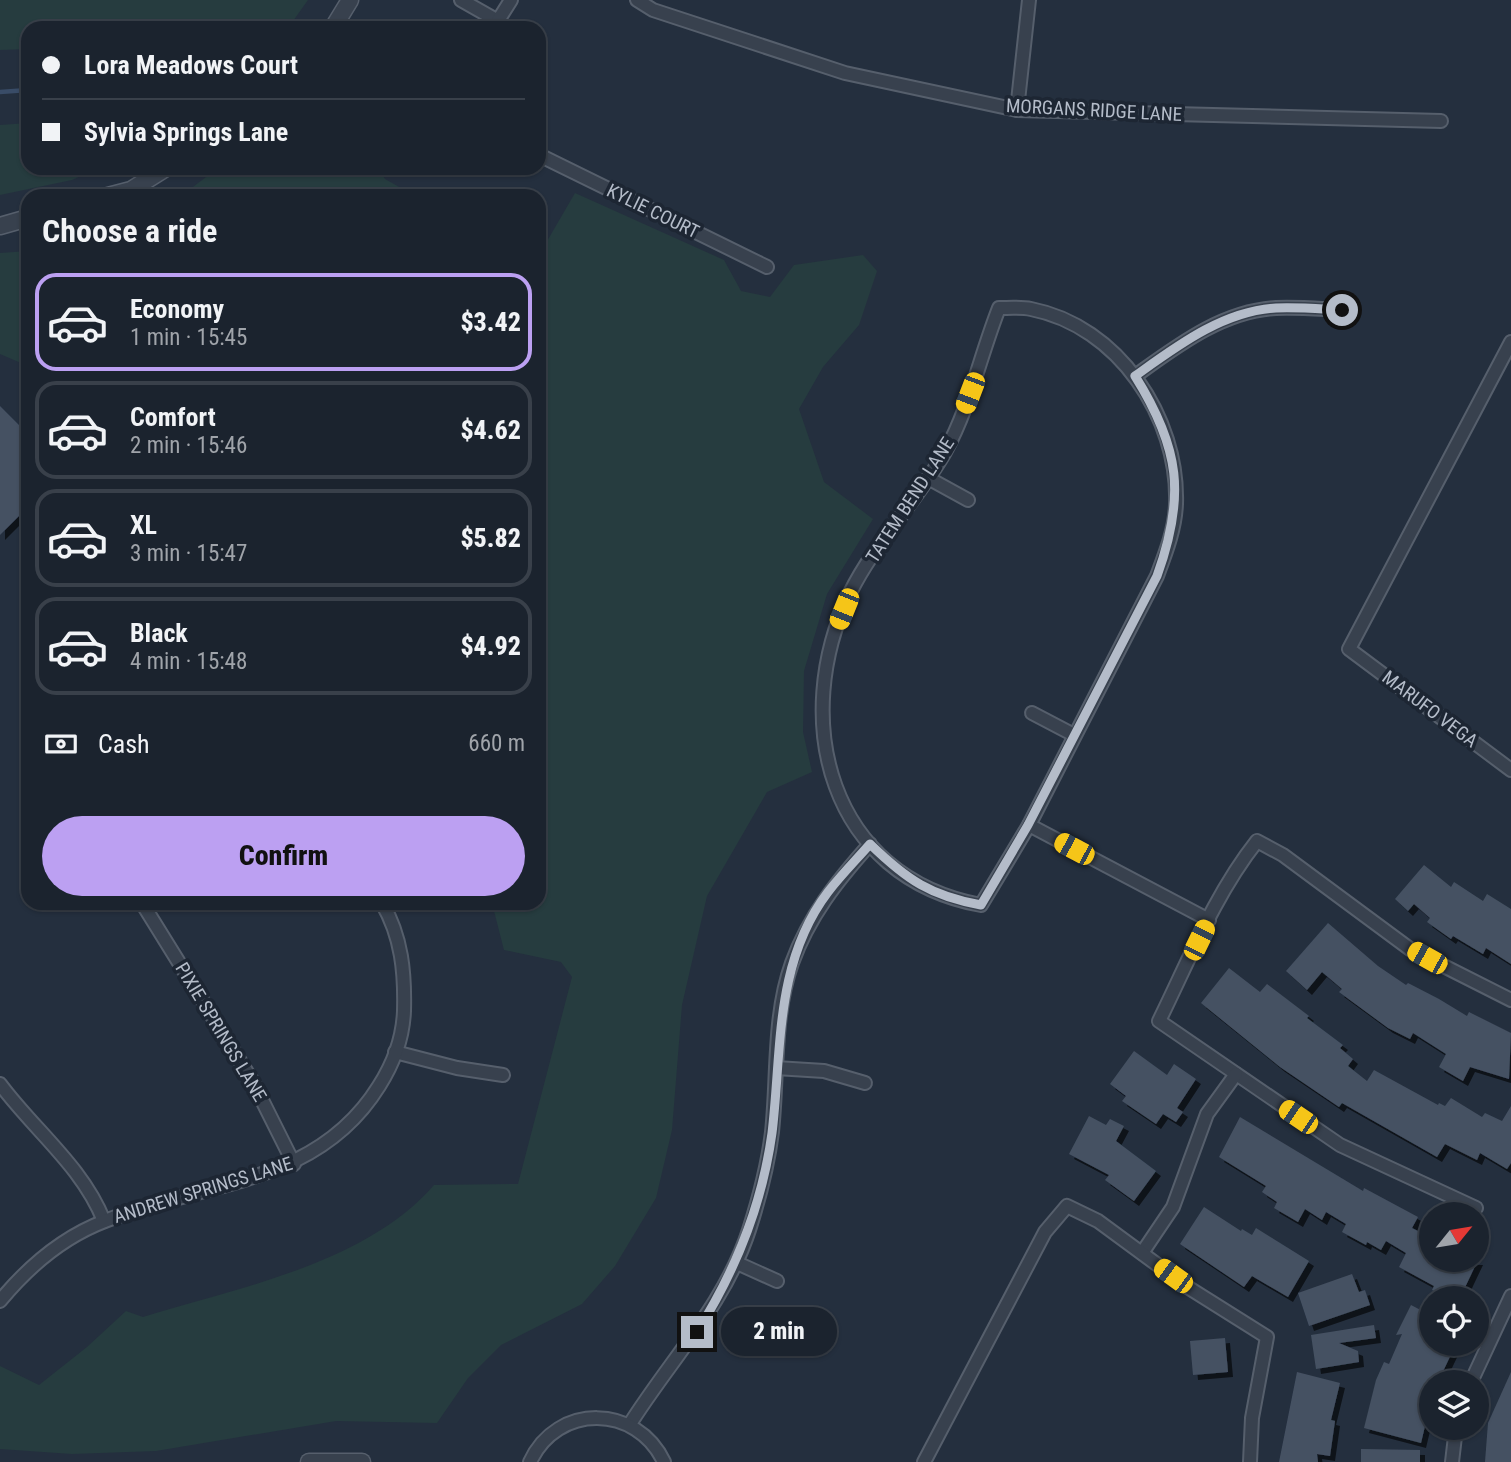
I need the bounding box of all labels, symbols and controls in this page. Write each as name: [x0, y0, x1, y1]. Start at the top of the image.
text: Lora Meadows Court: [84, 50, 298, 80]
street label: MORGANS RIDGE LANE: [1005, 94, 1183, 126]
text: Sylvia Springs Lane: [84, 117, 288, 147]
street label: KYLIE COURT: [603, 179, 703, 243]
text: Choose a ride: [42, 212, 217, 250]
icon: car: [46, 291, 109, 354]
text: Economy: [130, 294, 224, 324]
route start: [1326, 294, 1358, 326]
text: $3.42: [460, 307, 521, 337]
text: 1 min · 15:45: [130, 324, 247, 351]
car: [953, 370, 988, 416]
icon: car: [46, 399, 109, 462]
text: Comfort: [130, 402, 216, 432]
text: $4.62: [460, 415, 521, 445]
text: 2 min · 15:46: [130, 432, 247, 459]
street label: TATEM BEND LANE: [861, 433, 959, 567]
icon: car: [46, 507, 109, 570]
text: XL: [130, 510, 157, 540]
text: $5.82: [460, 523, 521, 553]
text: 3 min · 15:47: [130, 540, 247, 567]
car: [827, 586, 862, 632]
icon: car: [46, 615, 109, 678]
text: Black: [130, 618, 188, 648]
text: $4.92: [460, 631, 521, 661]
text: 4 min · 15:48: [130, 648, 247, 675]
street label: MARUFO VEGA: [1378, 666, 1482, 752]
icon: cash: [42, 725, 80, 763]
text: Cash: [98, 729, 150, 759]
text: 660 m: [468, 730, 525, 757]
button: Confirm: [42, 816, 525, 896]
car: [1051, 830, 1098, 868]
car: [1181, 917, 1218, 963]
car: [1404, 939, 1451, 977]
street label: PIXIE SPRINGS LANE: [170, 958, 272, 1106]
car: [1275, 1097, 1322, 1137]
street label: ANDREW SPRINGS LANE: [111, 1152, 295, 1228]
north arrow: [1419, 1202, 1489, 1272]
map controls: [1419, 1202, 1489, 1440]
car: [1150, 1255, 1197, 1297]
button: locate: [1419, 1286, 1489, 1356]
callout: 2 min: [722, 1308, 837, 1356]
route end: [681, 1316, 713, 1348]
text: 2 min: [753, 1318, 805, 1345]
button: layers: [1419, 1370, 1489, 1440]

